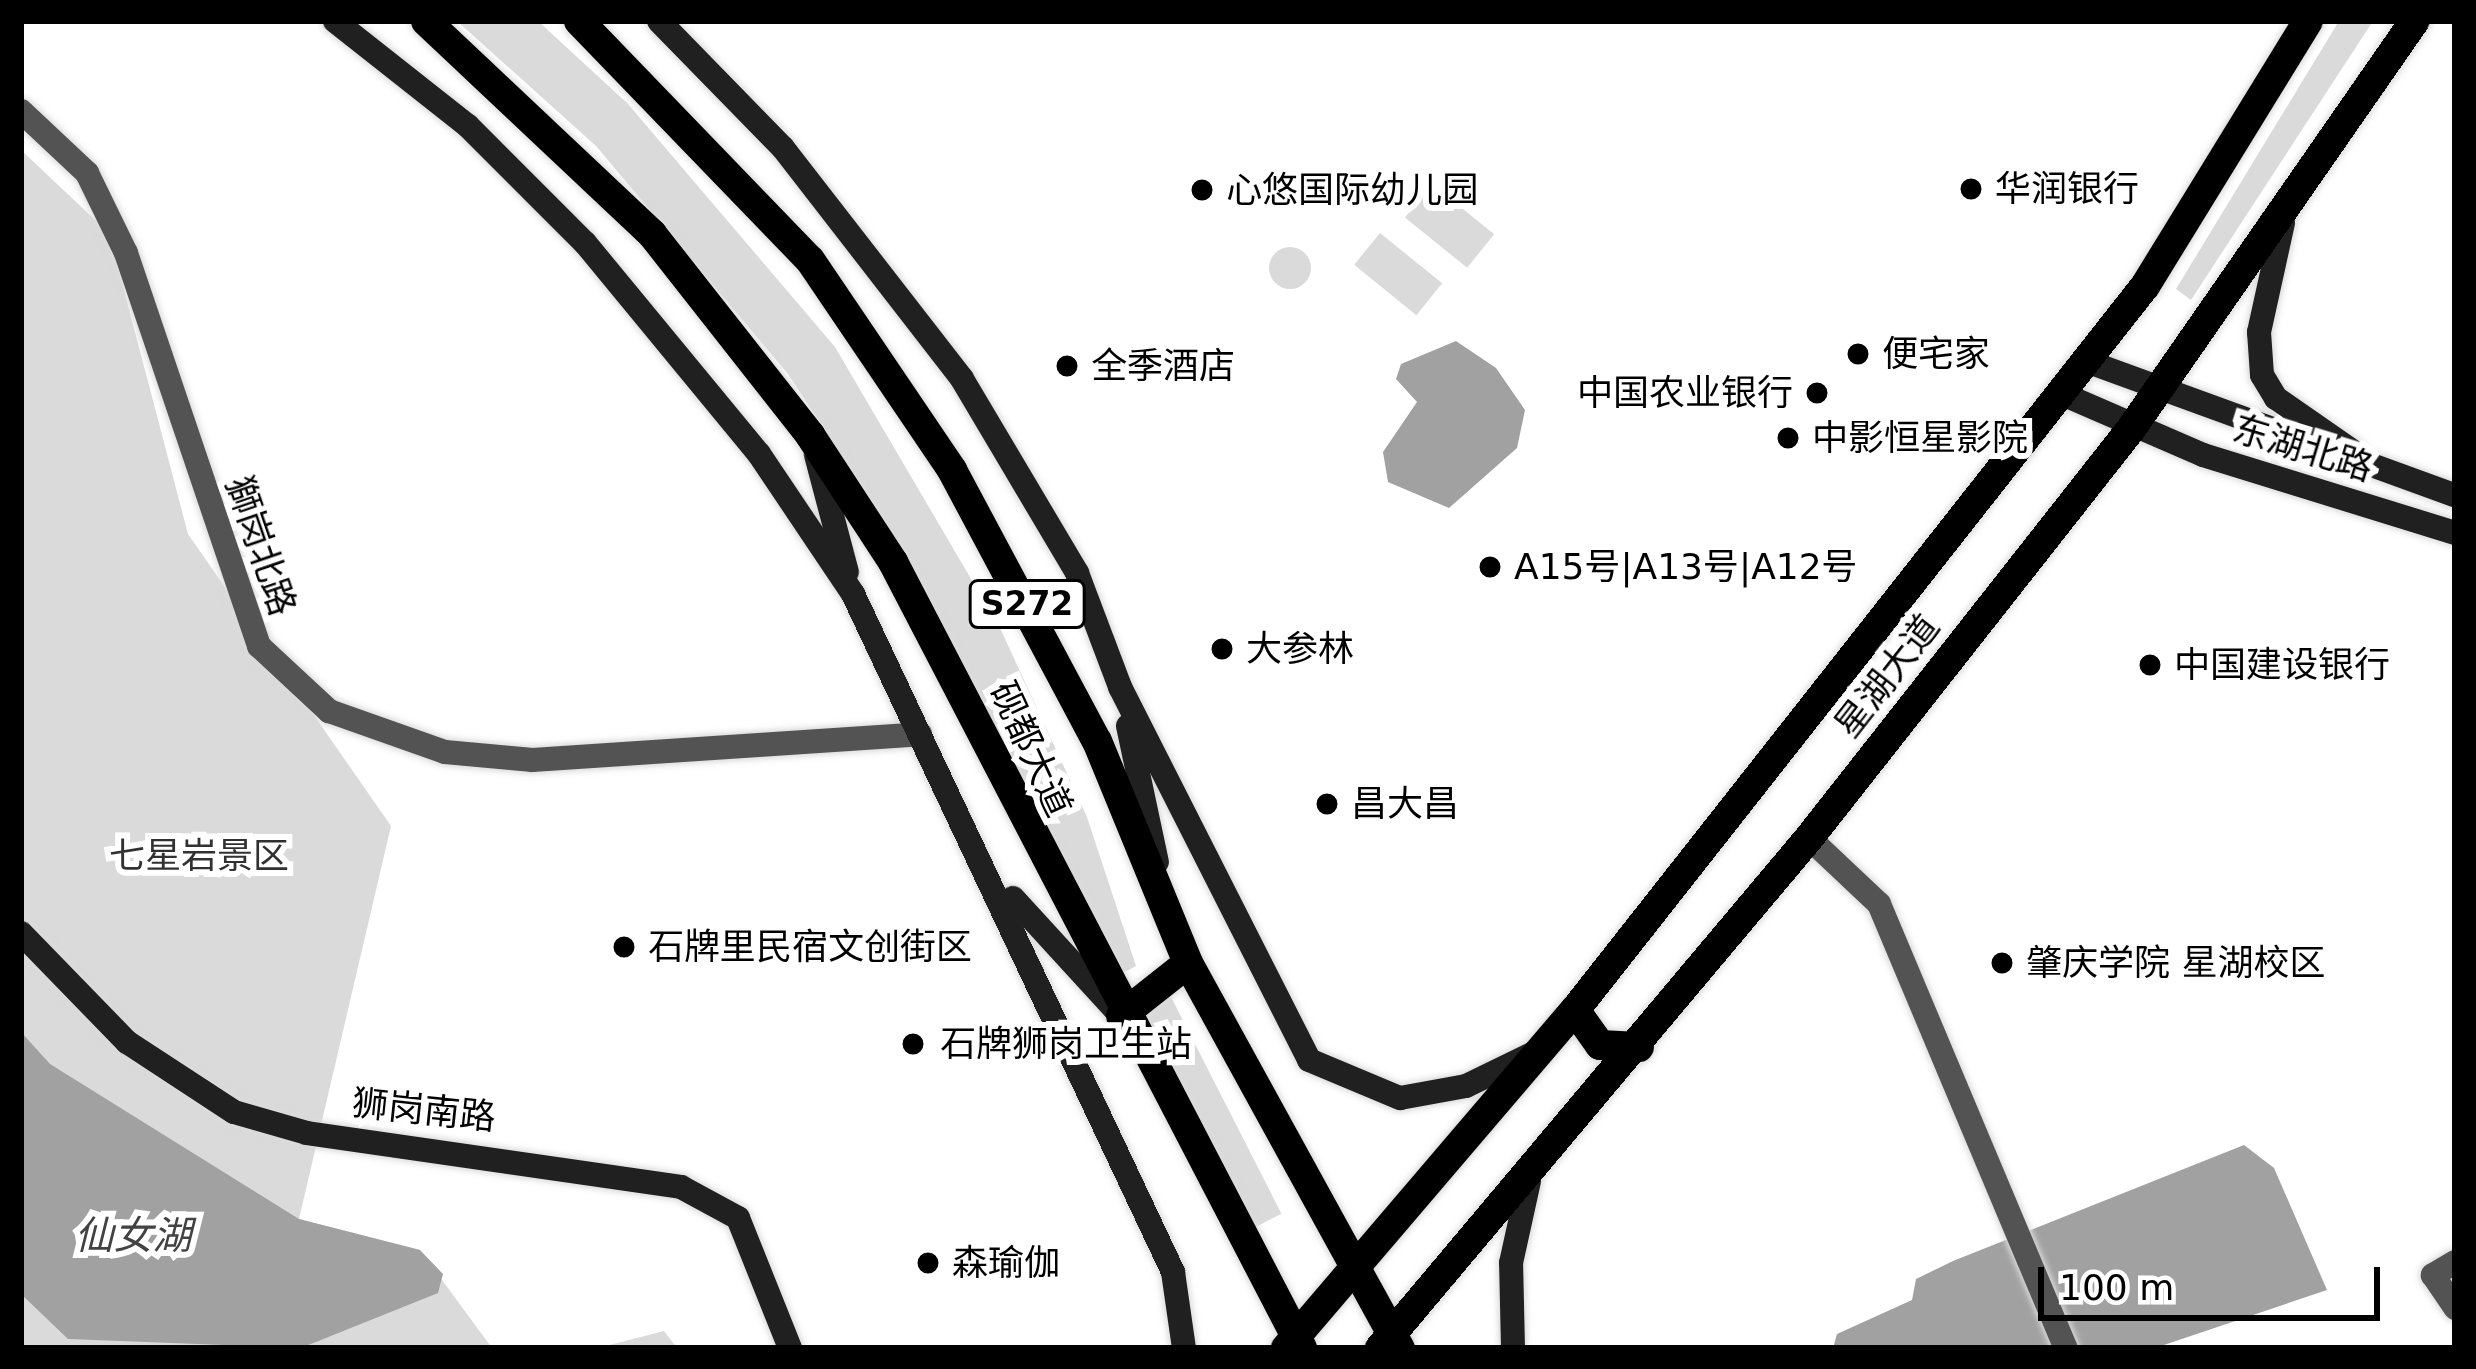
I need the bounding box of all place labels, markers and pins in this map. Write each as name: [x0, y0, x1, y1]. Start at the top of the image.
place label: 华润银行: [1995, 167, 2139, 211]
place label: 心悠国际幼儿园: [1226, 168, 1478, 212]
marker: 华润银行: [1958, 176, 1984, 202]
marker: 心悠国际幼儿园: [1189, 177, 1215, 203]
place label: 便宅家: [1882, 332, 1990, 376]
marker: 便宅家: [1845, 341, 1871, 367]
place label: 全季酒店: [1091, 344, 1235, 388]
marker: 全季酒店: [1054, 353, 1080, 379]
place label: 中国农业银行: [1577, 371, 1793, 415]
marker: 中国农业银行: [1804, 380, 1830, 406]
place label: 中影恒星影院: [1812, 416, 2028, 460]
marker: 中影恒星影院: [1775, 425, 1801, 451]
place label: A15号|A13号|A12号: [1514, 545, 1858, 589]
marker: A15号|A13号|A12号: [1477, 554, 1503, 580]
place label: 大参林: [1246, 627, 1354, 671]
marker: 大参林: [1209, 636, 1235, 662]
place label: 中国建设银行: [2174, 643, 2390, 687]
marker: 中国建设银行: [2137, 652, 2163, 678]
place label: 昌大昌: [1351, 782, 1459, 826]
marker: 昌大昌: [1314, 791, 1340, 817]
place label: 石牌里民宿文创街区: [648, 925, 972, 969]
marker: 石牌里民宿文创街区: [611, 934, 637, 960]
place label: 肇庆学院 星湖校区: [2026, 941, 2325, 985]
marker: 肇庆学院 星湖校区: [1989, 950, 2015, 976]
place label: 石牌狮岗卫生站: [940, 1022, 1192, 1066]
marker: 石牌狮岗卫生站: [897, 1028, 929, 1060]
place label: 森瑜伽: [952, 1241, 1060, 1285]
marker: 森瑜伽: [915, 1250, 941, 1276]

